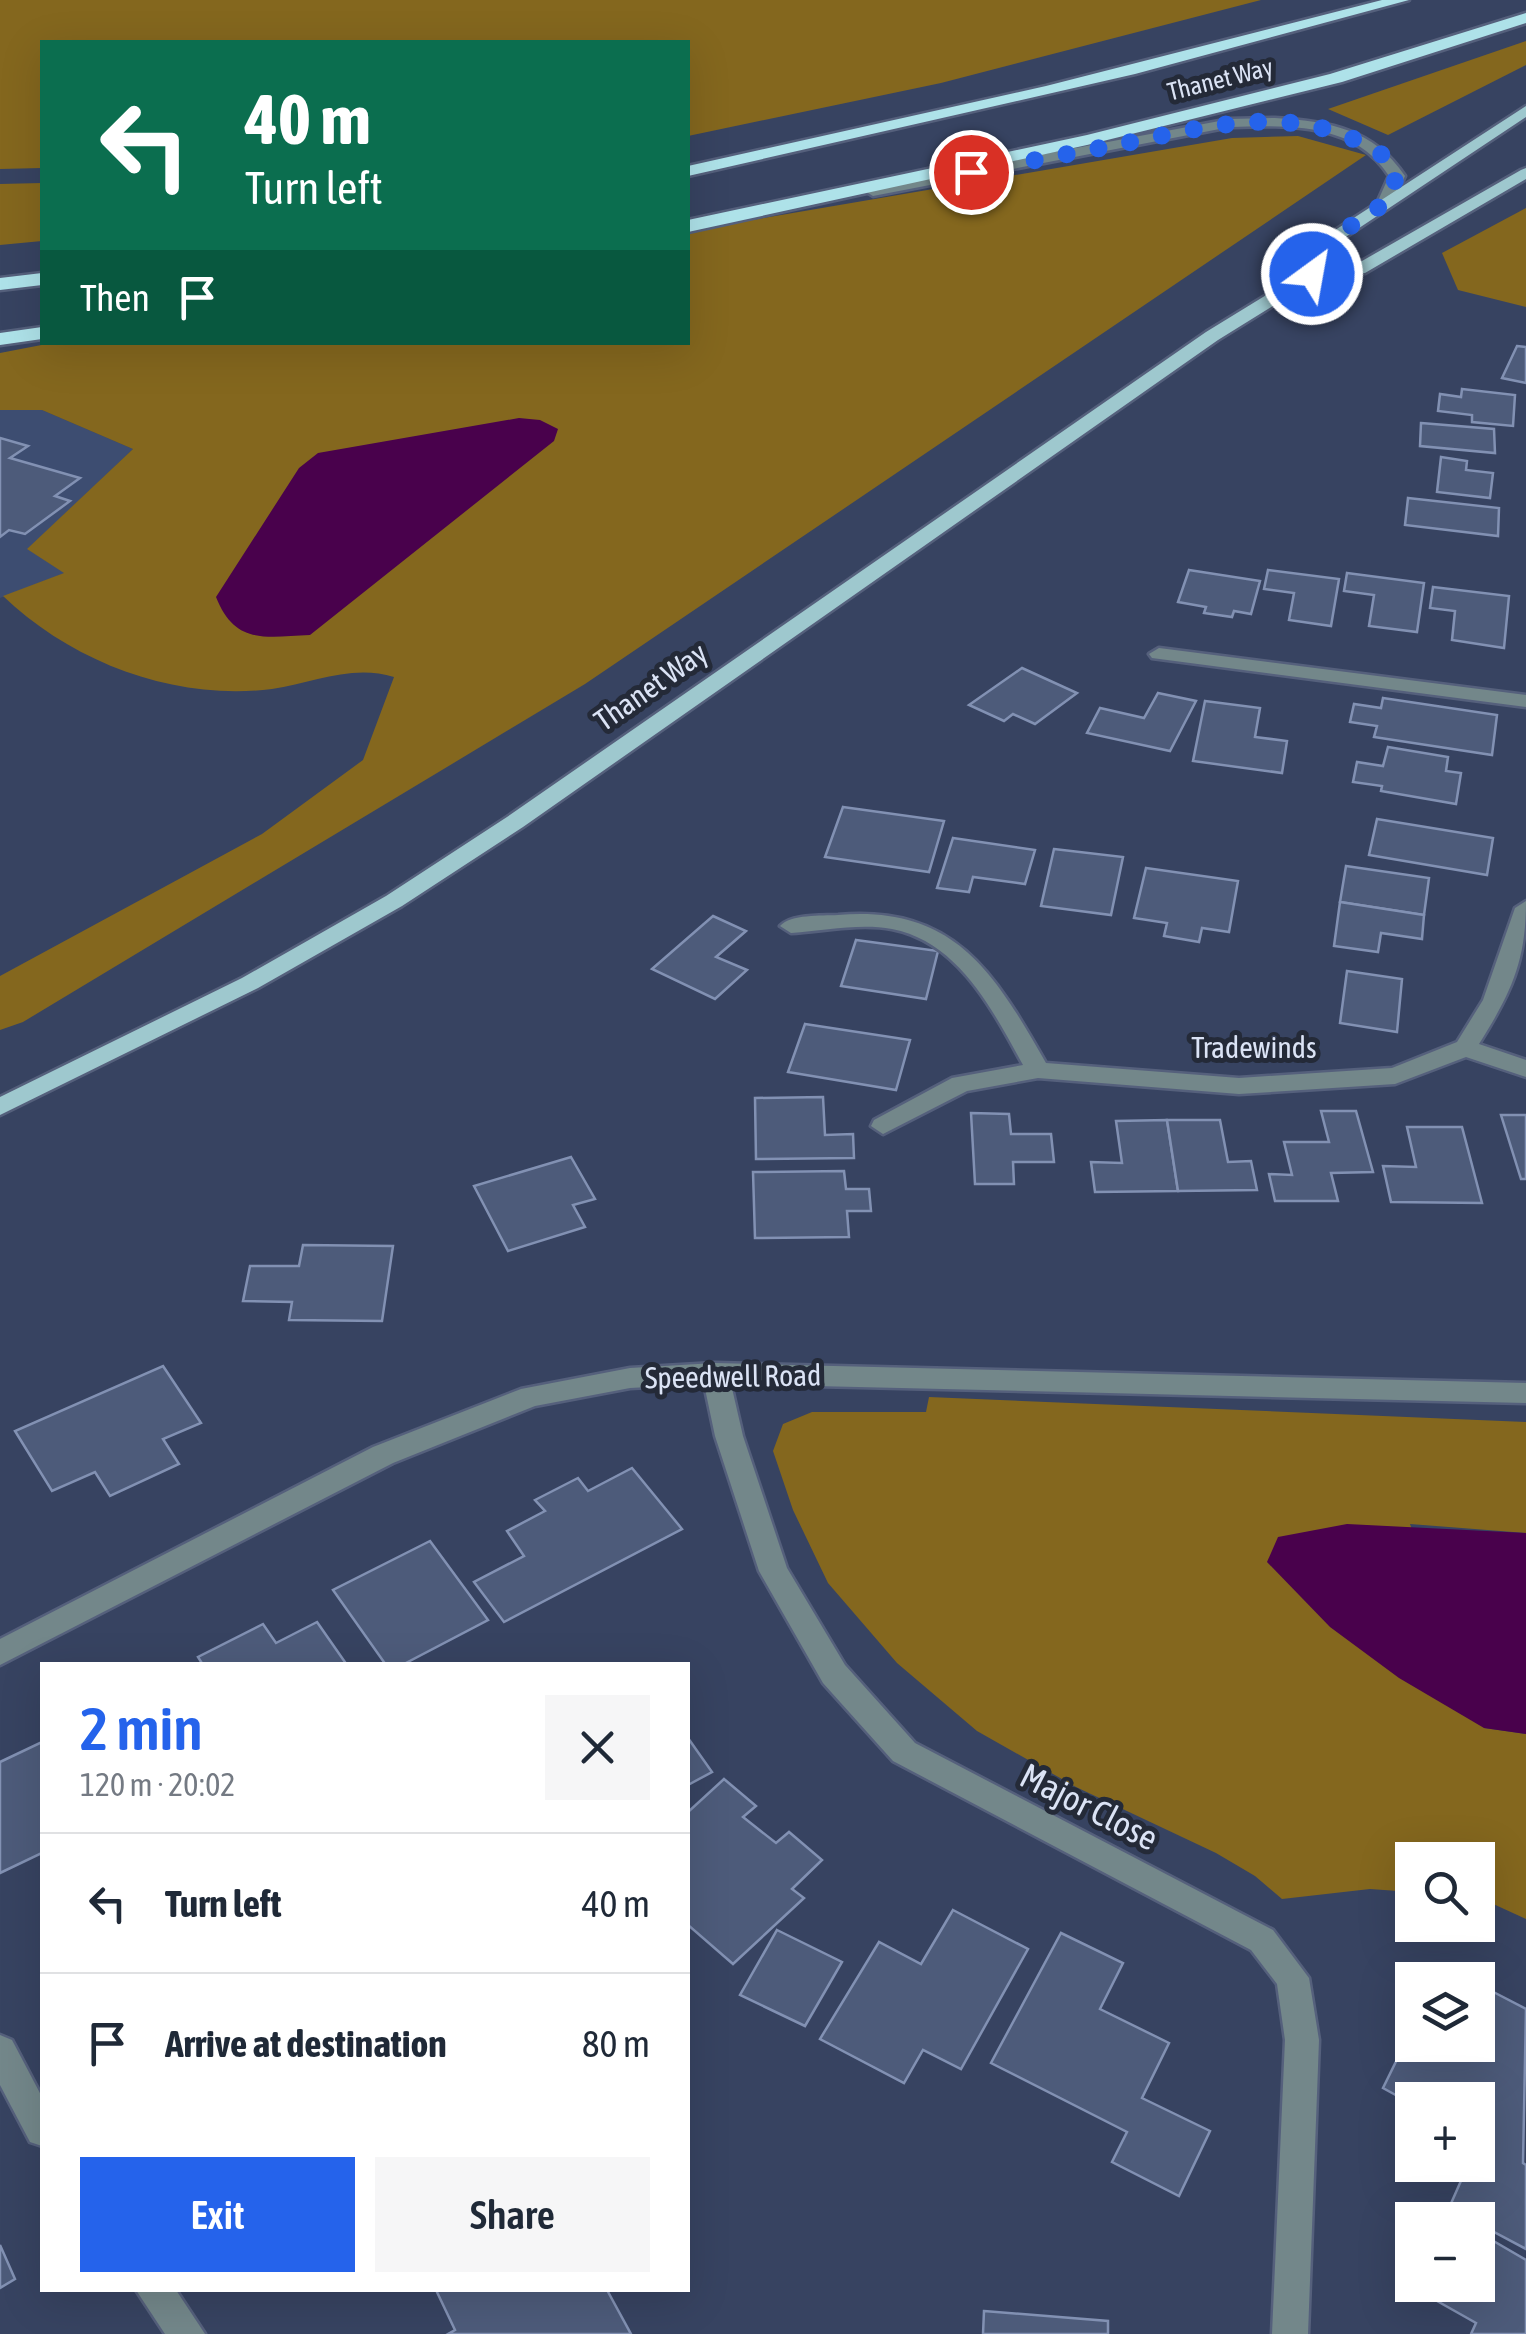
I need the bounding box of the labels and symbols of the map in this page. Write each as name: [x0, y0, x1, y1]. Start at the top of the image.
street label: Thanet Way: [1164, 52, 1276, 106]
pin: [929, 130, 1014, 215]
position arrow: [1260, 222, 1364, 326]
street label: Thanet Way: [588, 635, 713, 737]
street label: Tradewinds: [1191, 1030, 1317, 1064]
street label: Speedwell Road: [644, 1357, 822, 1395]
street label: Major Close: [1014, 1755, 1165, 1858]

